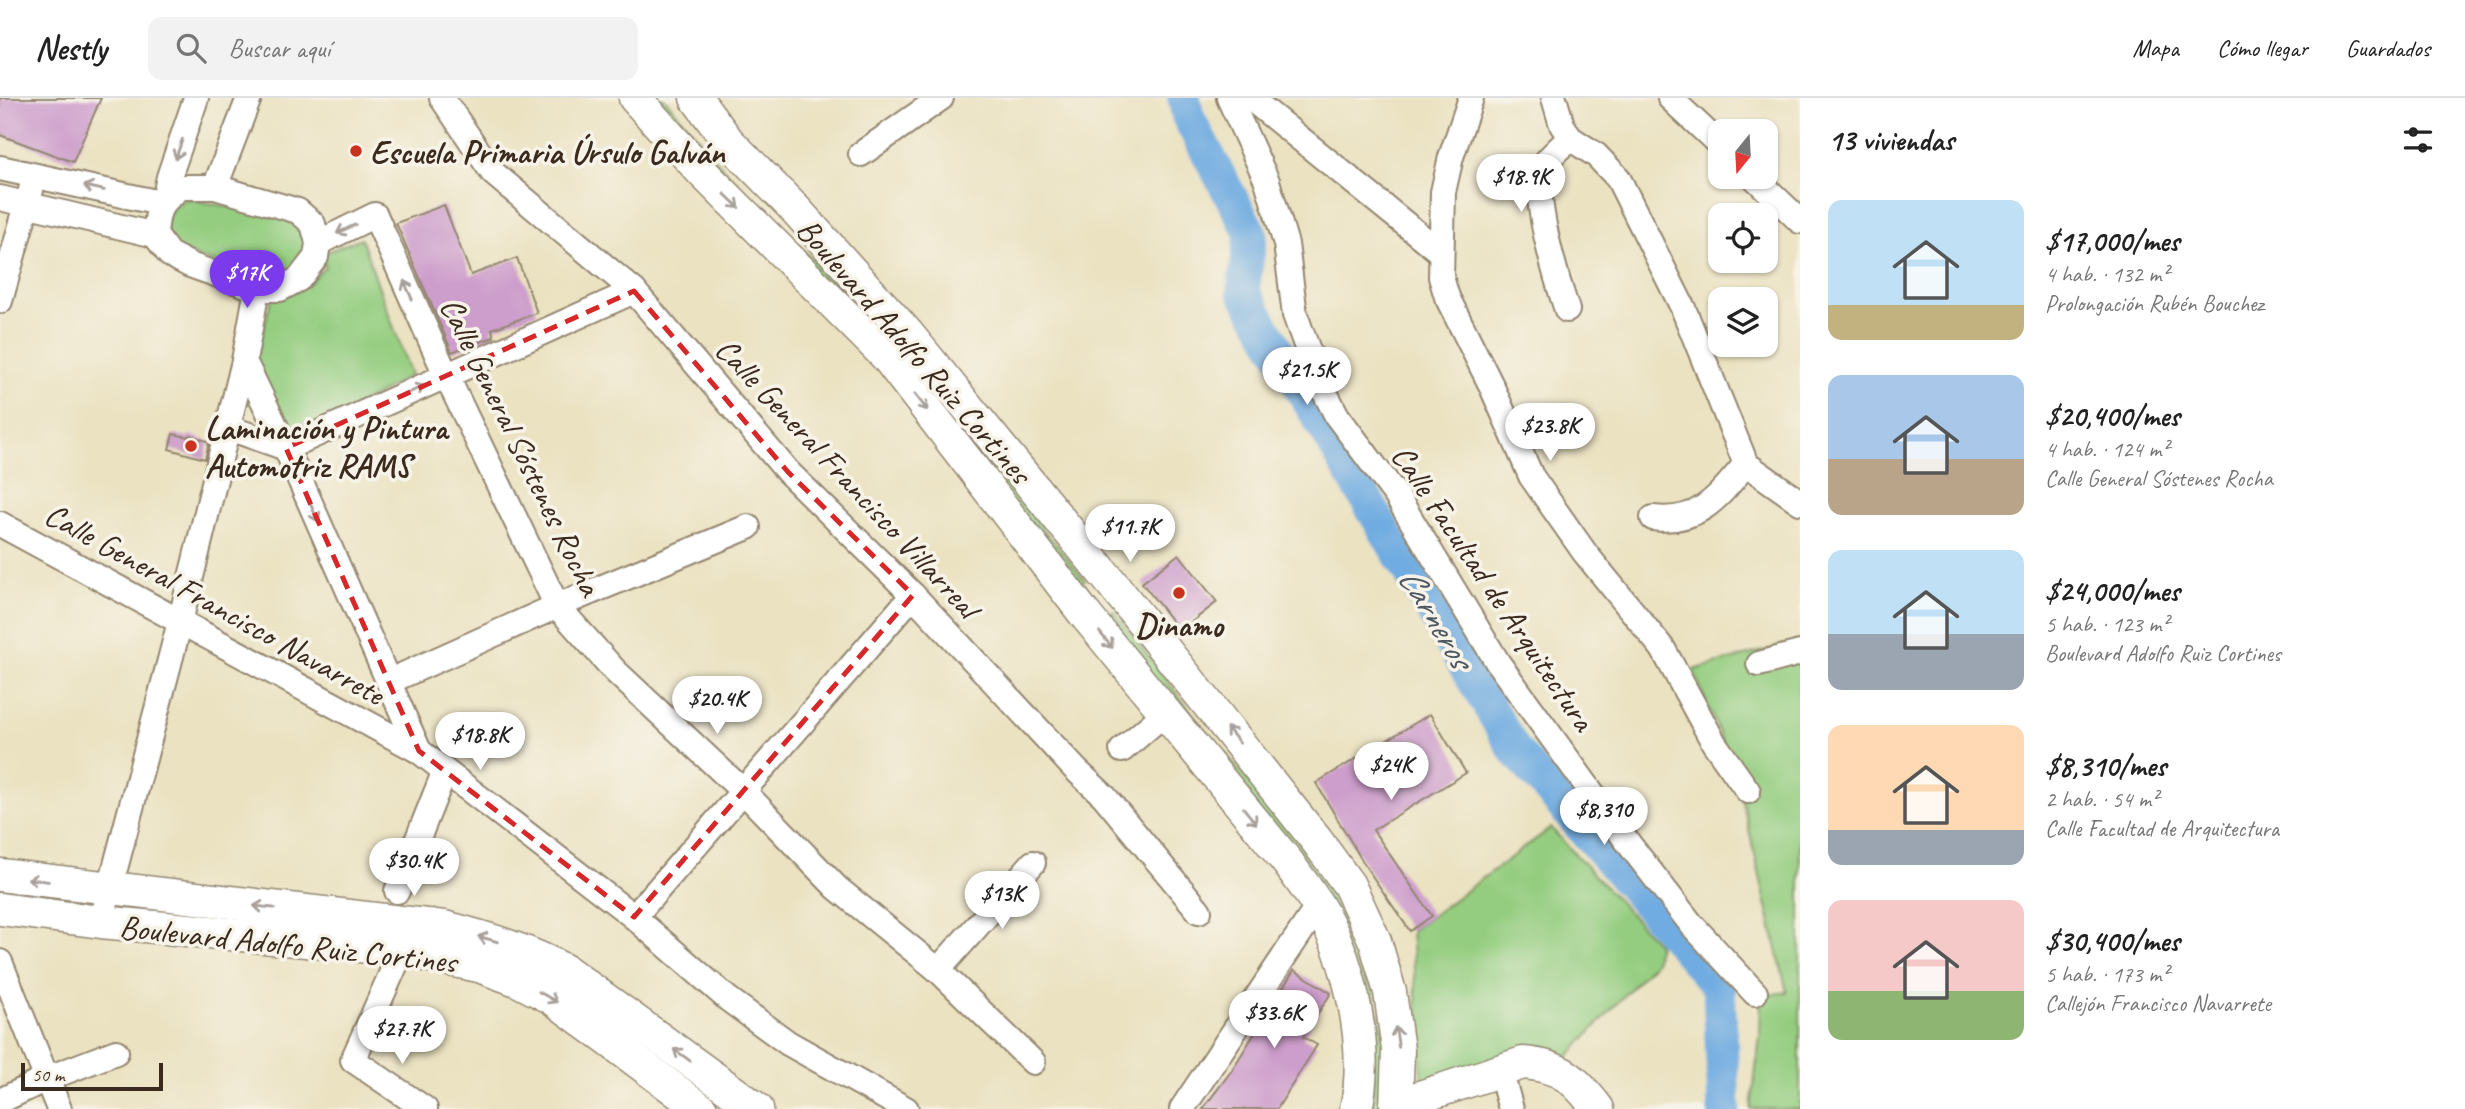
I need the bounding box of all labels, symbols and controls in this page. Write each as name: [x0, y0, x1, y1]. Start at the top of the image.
search box: [148, 17, 638, 80]
text: Nestly: [35, 27, 106, 69]
icon: search: [172, 29, 210, 67]
text: Buscar aquí: [228, 32, 330, 65]
text: Mapa: [2132, 33, 2179, 63]
text: Cómo llegar: [2217, 33, 2308, 63]
text: Guardados: [2346, 33, 2430, 63]
north arrow: [1708, 119, 1778, 189]
map controls: [1708, 119, 1778, 357]
text: 13 viviendas: [1828, 121, 1954, 159]
icon: filters: [2399, 121, 2437, 159]
place label: Escuela Primaria Úrsulo Galván: [370, 131, 725, 173]
one-way arrow: [172, 138, 185, 160]
marker: Escuela Primaria Úrsulo Galván: [348, 143, 364, 159]
pin: $18.9K: [1464, 155, 1578, 214]
text: $18.9K: [1492, 162, 1550, 191]
one-way arrow: [83, 181, 106, 195]
one-way arrow: [723, 193, 740, 210]
button: locate: [1708, 203, 1778, 273]
street label: Boulevard Adolfo Ruiz Cortines: [787, 209, 1043, 494]
text: $17,000/mes: [2045, 222, 2179, 260]
one-way arrow: [336, 223, 357, 237]
icon: home: [1884, 228, 1968, 312]
pin: $17K: [206, 250, 288, 310]
text: $17K: [226, 258, 268, 287]
text: 4 hab. · 132 m²: [2045, 260, 2169, 289]
one-way arrow: [401, 280, 414, 301]
button: layers: [1708, 287, 1778, 357]
text: Prolongación Rubén Bouchez: [2045, 289, 2264, 318]
street label: Calle General Sóstenes Rocha: [431, 290, 613, 605]
street label: Calle General Francisco Villarreal: [706, 329, 992, 631]
pin: $21.5K: [1250, 348, 1364, 407]
text: $21.5K: [1278, 355, 1336, 384]
one-way arrow: [404, 383, 425, 396]
one-way arrow: [914, 392, 929, 411]
text: $20,400/mes: [2045, 397, 2179, 435]
icon: home: [1884, 403, 1968, 487]
pin: $23.8K: [1493, 404, 1607, 463]
place label: Laminación y Pintura Automotriz RAMS: [205, 407, 450, 487]
text: $23.8K: [1521, 411, 1579, 440]
text: 4 hab. · 124 m²: [2045, 435, 2169, 464]
street label: Calle Facultad de Arquitectura: [1382, 437, 1605, 740]
marker: Laminación y Pintura Automotriz RAMS: [183, 438, 199, 454]
text: Calle General Sóstenes Rocha: [2045, 464, 2273, 493]
street label: Calle General Francisco Navarrete: [37, 493, 394, 716]
one-way arrow: [308, 501, 321, 523]
pin: $11.7K: [1073, 504, 1187, 564]
text: $11.7K: [1101, 512, 1159, 541]
water label: Carneros: [1388, 559, 1486, 681]
text: $24,000/mes: [2045, 572, 2179, 610]
icon: home: [1884, 578, 1968, 662]
marker: Dinamo: [1171, 585, 1187, 601]
place label: Dinamo: [1135, 604, 1225, 646]
text: 5 hab. · 123 m²: [2045, 610, 2169, 639]
one-way arrow: [1098, 630, 1114, 648]
text: Boulevard Adolfo Ruiz Cortines: [2045, 639, 2281, 668]
pin: $20.4K: [660, 676, 774, 736]
text: $20.4K: [688, 684, 746, 713]
pin: $18.8K: [423, 712, 537, 772]
text: $18.8K: [451, 720, 509, 749]
one-way arrow: [1225, 727, 1241, 745]
pin: $24K: [1350, 742, 1432, 802]
text: $8,310/mes: [2045, 747, 2166, 785]
text: $24K: [1370, 750, 1412, 779]
icon: home: [1884, 753, 1968, 837]
text: 2 hab. · 54 m²: [2045, 785, 2158, 814]
pin: $8,310: [1547, 788, 1661, 847]
text: $8,310: [1576, 795, 1632, 824]
one-way arrow: [1242, 807, 1258, 825]
text: Calle Facultad de Arquitectura: [2045, 814, 2279, 843]
pin: $30.4K: [357, 838, 471, 898]
text: $30.4K: [385, 846, 443, 875]
pin: $13K: [961, 872, 1043, 931]
one-way arrow: [27, 873, 50, 886]
text: $13K: [981, 879, 1023, 908]
one-way arrow: [253, 900, 275, 913]
street label: Boulevard Adolfo Ruiz Cortines: [117, 905, 461, 983]
text: $30,400/mes: [2045, 922, 2179, 960]
icon: home: [1884, 928, 1968, 1012]
one-way arrow: [478, 931, 500, 944]
text: 5 hab. · 173 m²: [2045, 960, 2169, 989]
text: Callejón Francisco Navarrete: [2045, 989, 2271, 1018]
one-way arrow: [537, 990, 557, 1004]
pin: $33.6K: [1217, 990, 1331, 1050]
text: $33.6K: [1245, 998, 1303, 1027]
pin: $27.7K: [345, 1006, 459, 1066]
text: $27.7K: [373, 1014, 431, 1043]
one-way arrow: [1390, 1026, 1403, 1049]
one-way arrow: [673, 1048, 692, 1062]
scale bar: [21, 1060, 163, 1092]
text: 50 m: [32, 1063, 64, 1087]

